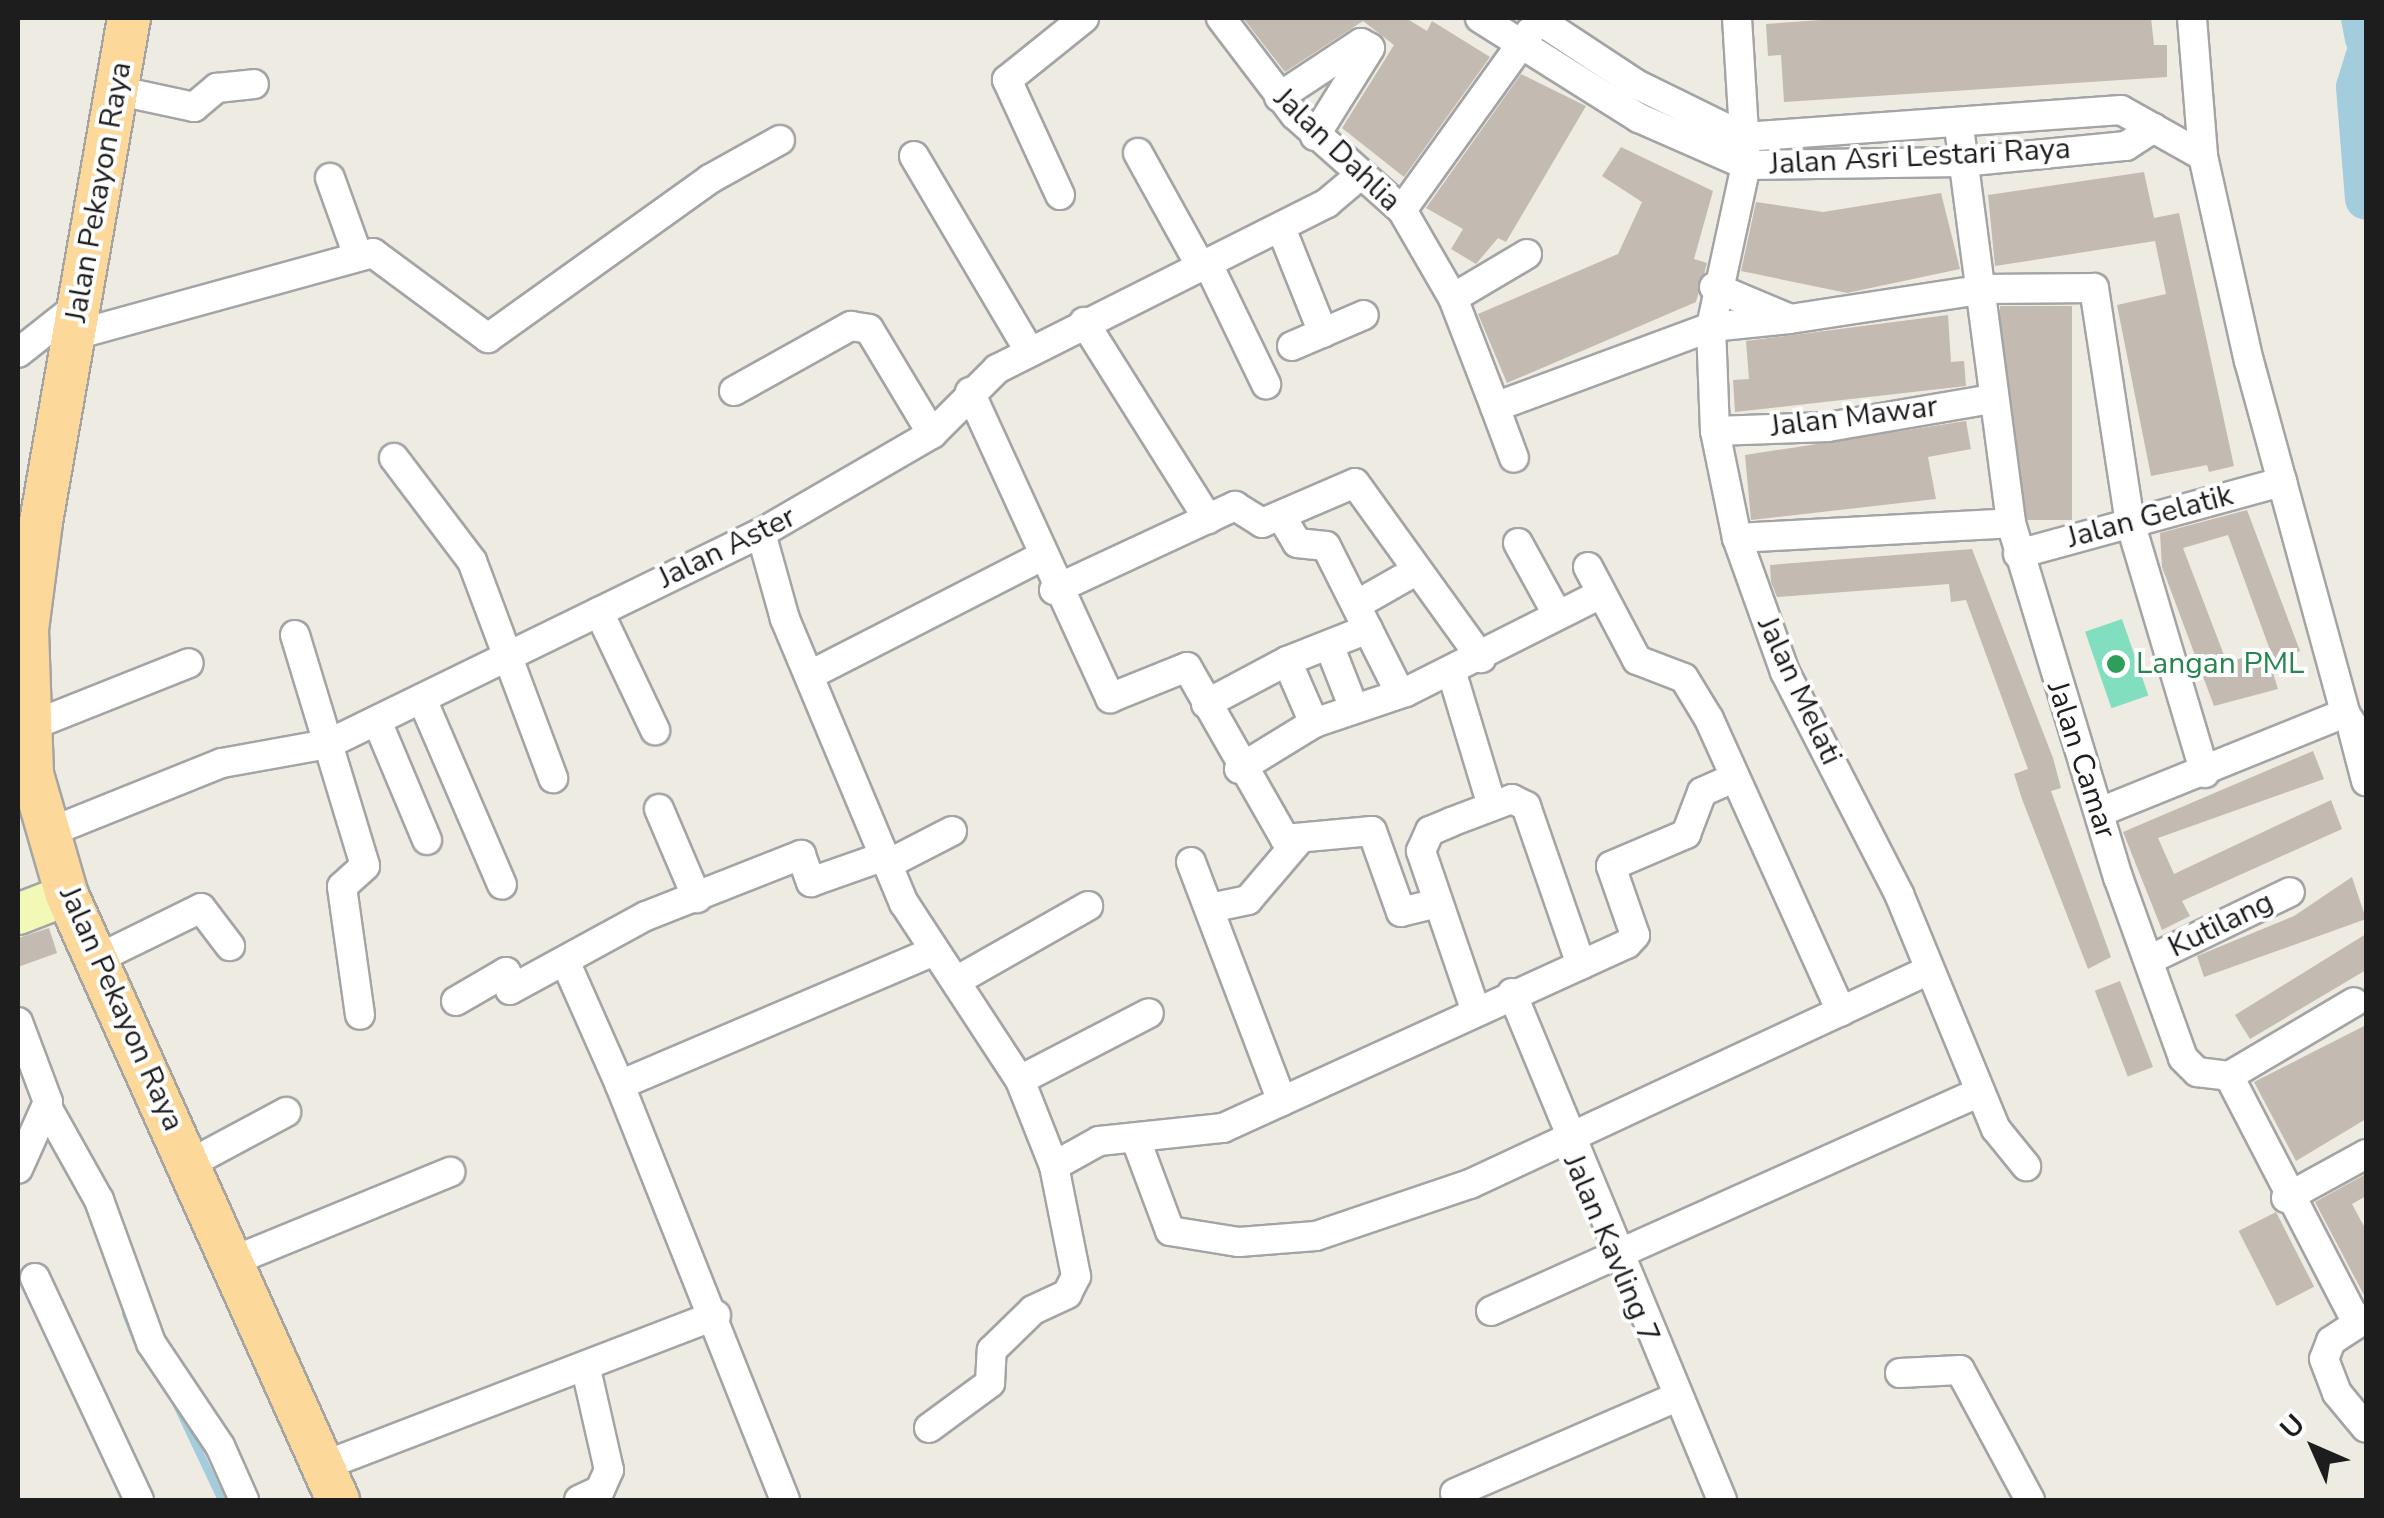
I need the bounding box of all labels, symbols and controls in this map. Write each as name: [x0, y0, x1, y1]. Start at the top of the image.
street label: Jalan Pekayon Raya: [58, 59, 140, 325]
street label: Jalan Dahlia: [1266, 81, 1408, 219]
street label: Jalan Asri Lestari Raya: [1768, 131, 2072, 183]
street label: Jalan Mawar: [1768, 389, 1940, 445]
street label: Jalan Gelatik: [2063, 478, 2237, 556]
street label: Jalan Aster: [653, 499, 801, 597]
street label: Jalan Melati: [1749, 611, 1849, 771]
place label: Langan PML: [2136, 646, 2304, 682]
marker: Langan PML: [2105, 653, 2127, 675]
street label: Jalan Camar: [2039, 677, 2123, 843]
street label: Jalan Pekayon Raya: [51, 881, 191, 1137]
street label: Kutilang: [2163, 884, 2279, 966]
street label: Jalan Kavling 7: [1555, 1149, 1667, 1349]
north arrow: [2264, 1398, 2364, 1498]
text: U: [2272, 1406, 2314, 1448]

